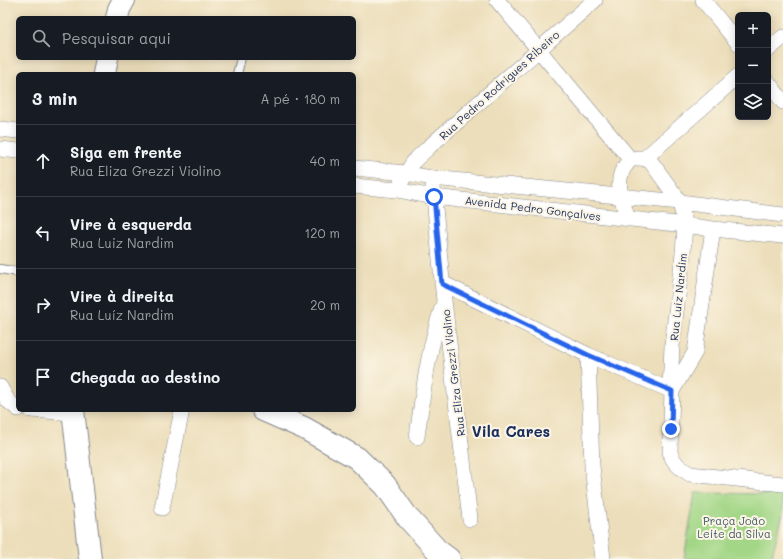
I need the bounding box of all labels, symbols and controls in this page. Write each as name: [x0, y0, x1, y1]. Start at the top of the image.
map controls: [735, 12, 771, 120]
button: +: [735, 12, 771, 48]
search box: [16, 16, 356, 60]
icon: search: [30, 27, 52, 49]
street label: Rua Pedro Rodrigues Ribeiro: [436, 27, 563, 143]
text: Pesquisar aqui: [62, 28, 171, 48]
button: −: [735, 48, 771, 84]
button: layers: [735, 84, 771, 120]
text: 3 min: [32, 87, 77, 109]
text: A pé · 180 m: [261, 90, 340, 107]
text: Siga em frente: [70, 142, 182, 162]
icon: ahead: [32, 150, 54, 172]
text: 40 m: [310, 152, 340, 169]
text: Rua Eliza Grezzi Violino: [70, 162, 221, 179]
route start: [425, 188, 443, 206]
street label: Avenida Pedro Gonçalves: [464, 192, 602, 224]
text: Vire à esquerda: [70, 214, 192, 234]
icon: left: [32, 222, 54, 244]
text: 120 m: [304, 224, 340, 241]
text: Rua Luiz Nardim: [70, 234, 174, 251]
street label: Rua Luíz Nardim: [666, 252, 690, 342]
text: Vire à direita: [70, 286, 174, 306]
icon: right: [32, 294, 54, 316]
text: 20 m: [310, 296, 340, 313]
text: Rua Luíz Nardim: [70, 306, 174, 323]
street label: Rua Eliza Grezzi Violino: [438, 308, 468, 437]
icon: arrive: [32, 366, 54, 388]
text: Chegada ao destino: [70, 367, 220, 387]
route end: [662, 420, 680, 438]
district label: Vila Cares: [472, 421, 550, 441]
park label: Praça João Leite da Silva: [697, 513, 771, 541]

